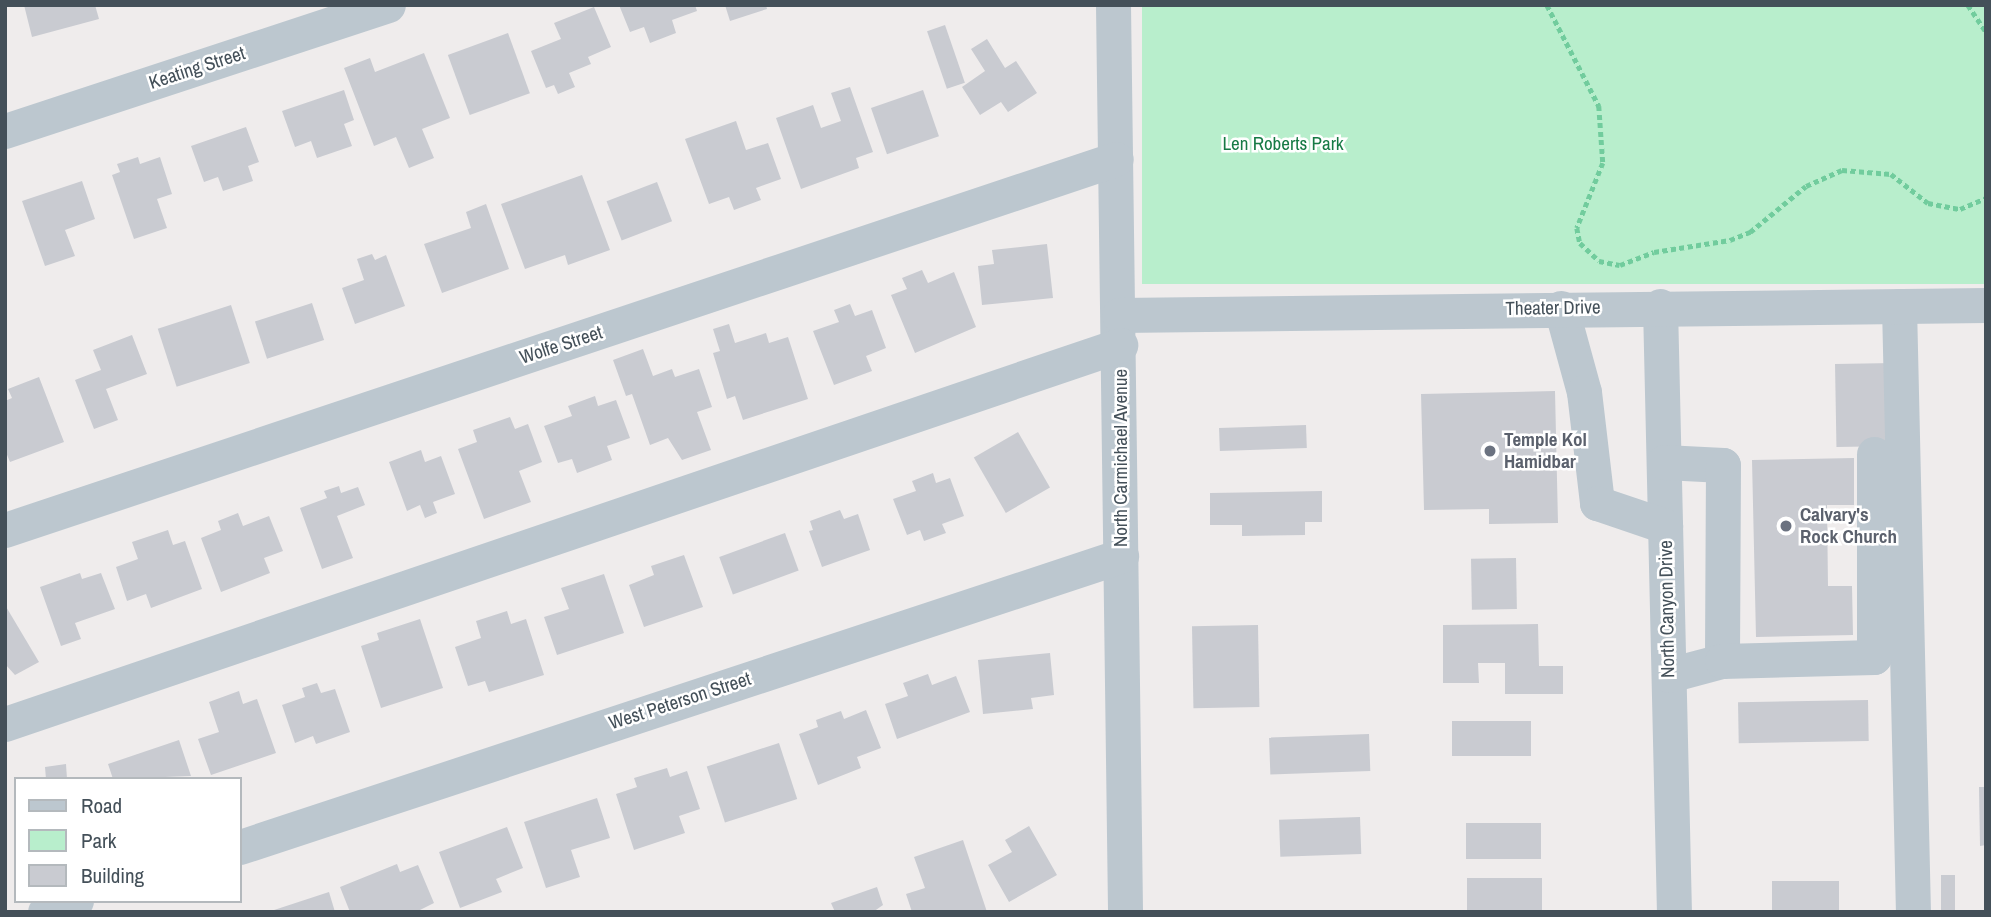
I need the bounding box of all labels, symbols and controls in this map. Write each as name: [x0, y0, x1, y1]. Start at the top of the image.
street label: Keating Street: [146, 42, 248, 94]
park label: Len Roberts Park: [1222, 133, 1344, 155]
street label: Theater Drive: [1505, 296, 1601, 320]
street label: Wolfe Street: [517, 321, 605, 369]
street label: North Carmichael Avenue: [1110, 369, 1132, 547]
place label: Temple Kol Hamidbar: [1504, 429, 1587, 473]
marker: Temple Kol Hamidbar: [1482, 443, 1498, 459]
place label: Calvary's Rock Church: [1800, 504, 1897, 548]
marker: Calvary's Rock Church: [1778, 518, 1794, 534]
street label: North Canyon Drive: [1654, 540, 1680, 678]
street label: West Peterson Street: [606, 667, 754, 735]
legend: [14, 777, 242, 903]
text: Road: [81, 791, 122, 820]
text: Park: [81, 826, 116, 855]
text: Building: [81, 861, 144, 890]

